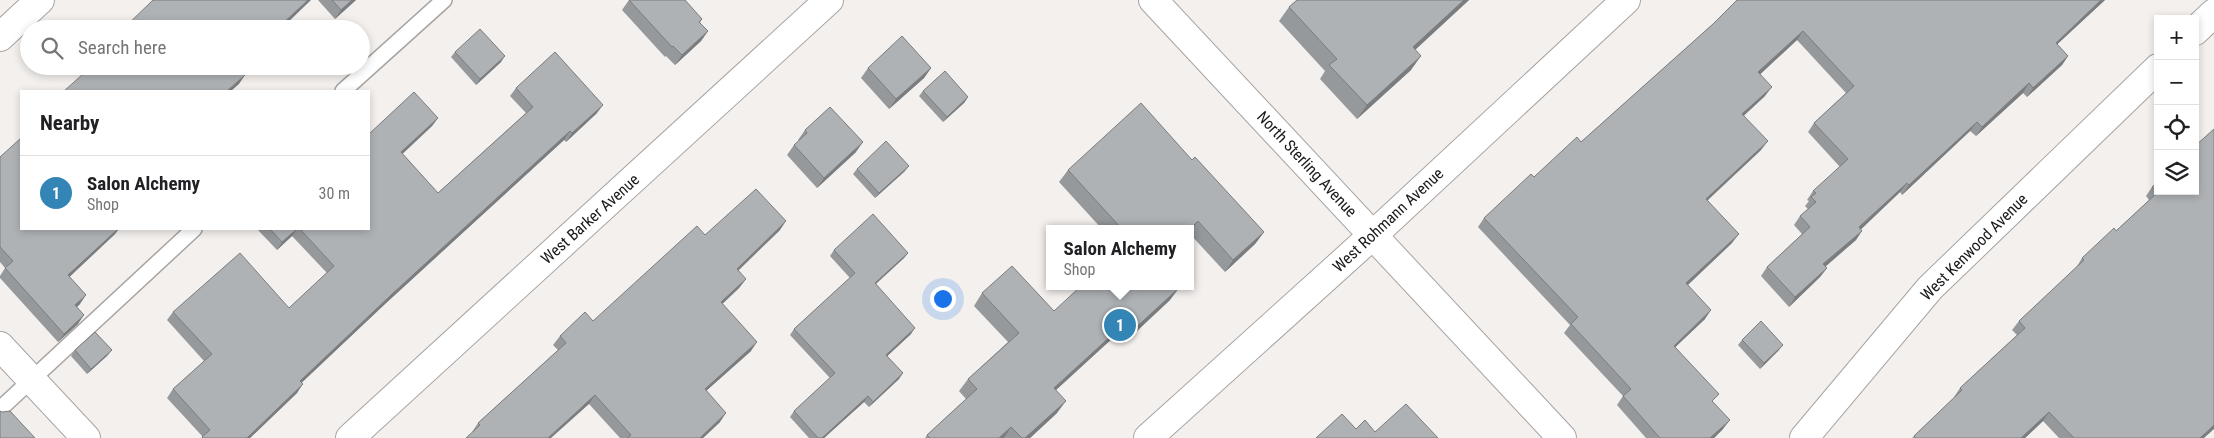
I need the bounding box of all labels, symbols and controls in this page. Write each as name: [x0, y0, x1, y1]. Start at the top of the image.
map controls: [2154, 15, 2199, 195]
button: +: [2154, 15, 2199, 60]
search box: [20, 20, 370, 75]
icon: search: [38, 34, 66, 62]
text: Search here: [78, 36, 166, 59]
button: −: [2154, 60, 2199, 105]
button: locate: [2154, 105, 2199, 150]
street label: North Sterling Avenue: [1253, 107, 1361, 221]
text: Nearby: [40, 111, 99, 135]
button: layers: [2154, 150, 2199, 195]
street label: West Rohmann Avenue: [1329, 164, 1447, 276]
street label: West Barker Avenue: [537, 170, 643, 268]
text: Salon Alchemy: [87, 172, 200, 195]
text: 1: [52, 184, 60, 203]
text: 30 m: [318, 184, 350, 203]
street label: West Kenwood Avenue: [1917, 190, 2031, 304]
text: Shop: [87, 195, 119, 214]
popup: [1046, 225, 1194, 290]
text: Salon Alchemy: [1063, 237, 1177, 260]
text: Shop: [1063, 260, 1095, 279]
your location: [930, 286, 956, 312]
pin: 1: [1104, 306, 1136, 344]

